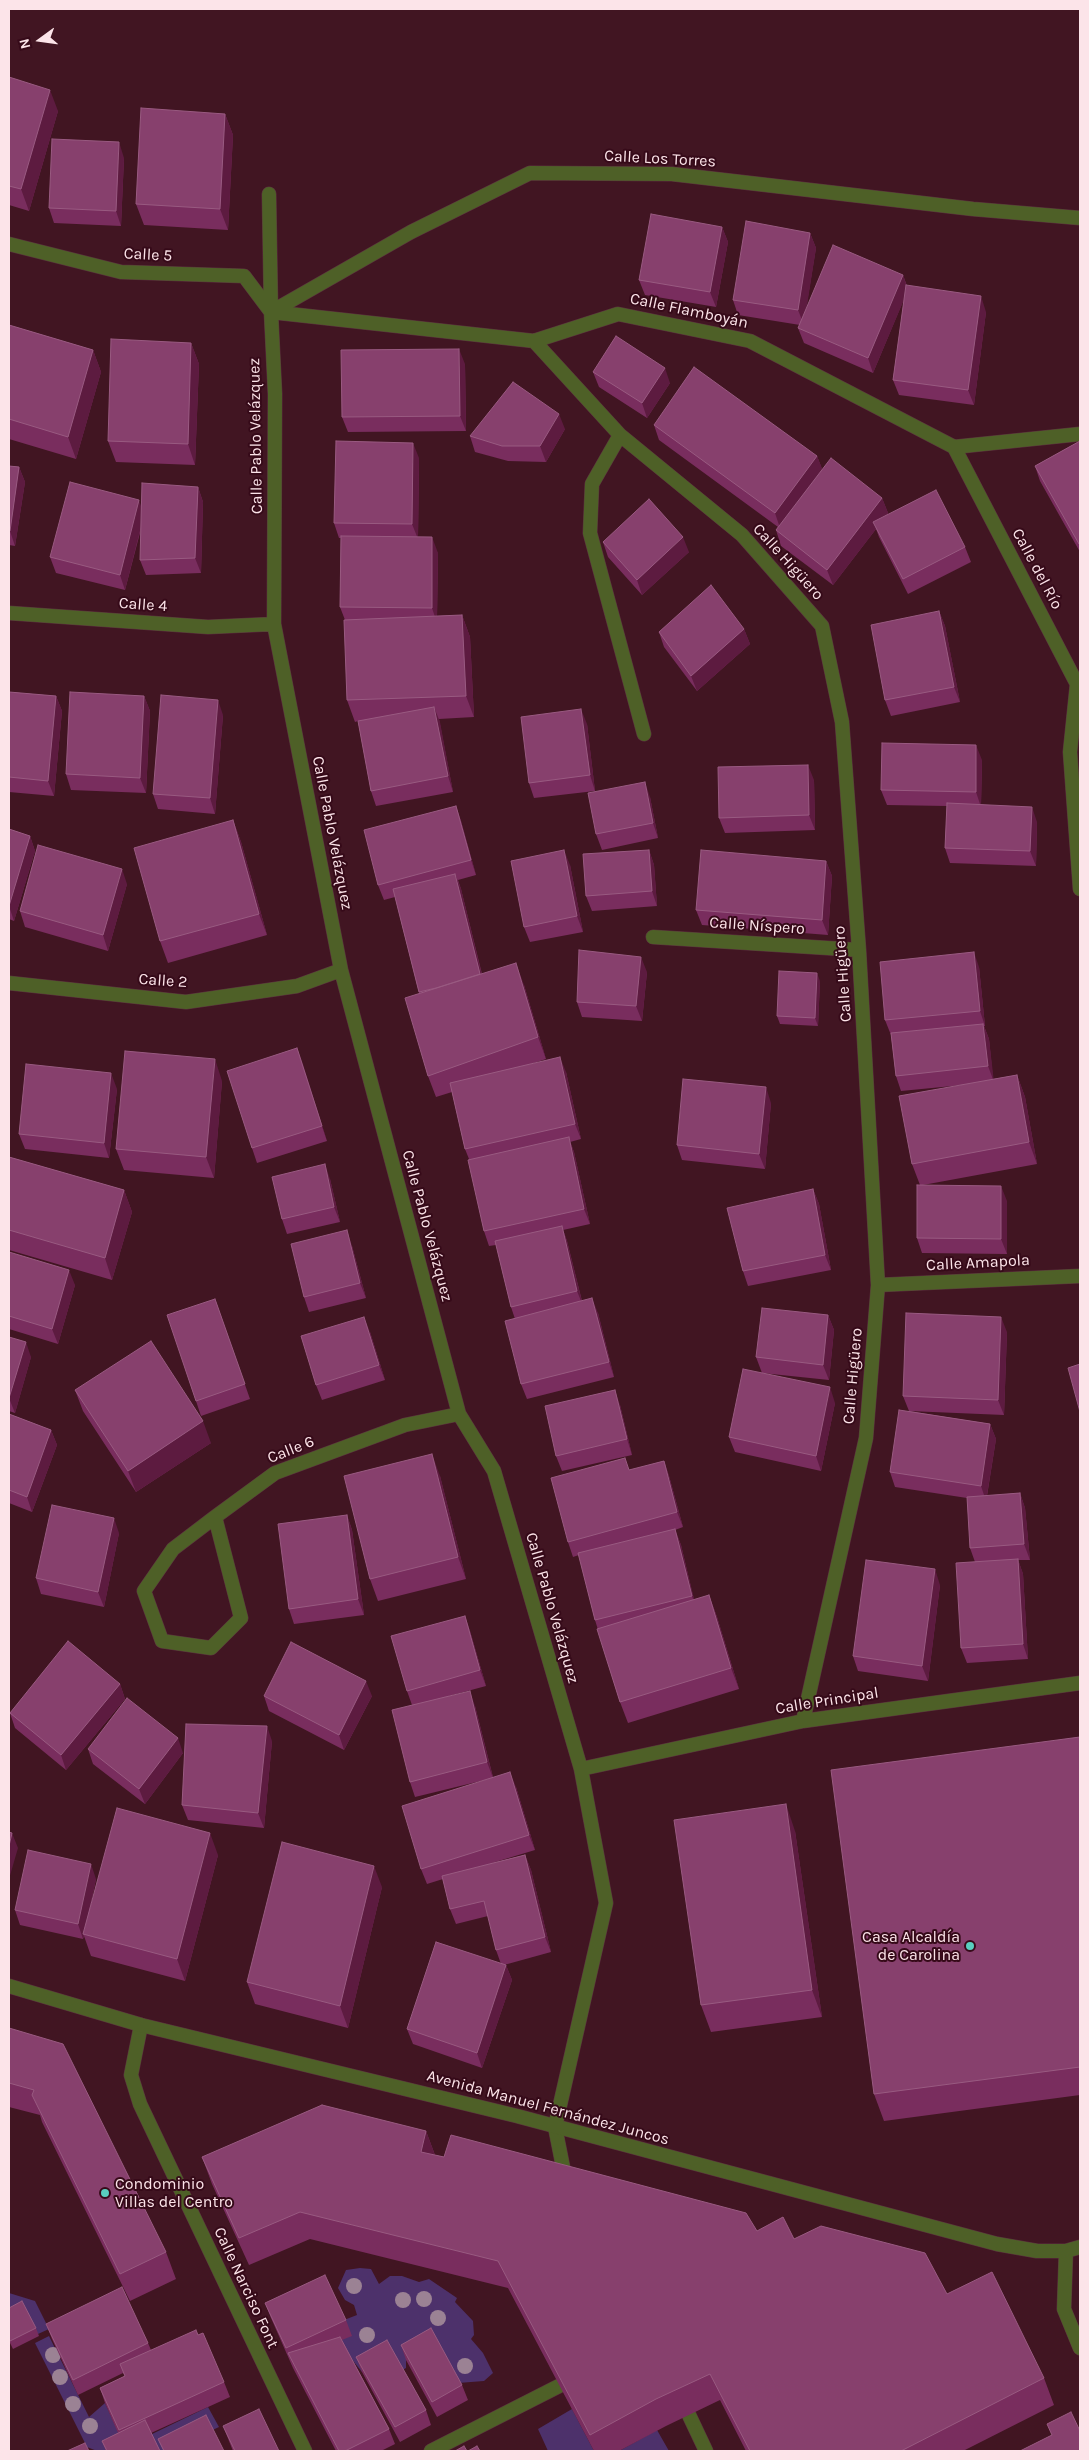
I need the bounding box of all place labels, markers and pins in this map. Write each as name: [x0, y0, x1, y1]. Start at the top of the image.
place label: Casa Alcaldía de Carolina: [862, 1927, 960, 1965]
marker: Casa Alcaldía de Carolina: [964, 1940, 976, 1952]
place label: Condominio Villas del Centro: [115, 2174, 233, 2212]
marker: Condominio Villas del Centro: [99, 2187, 111, 2199]

